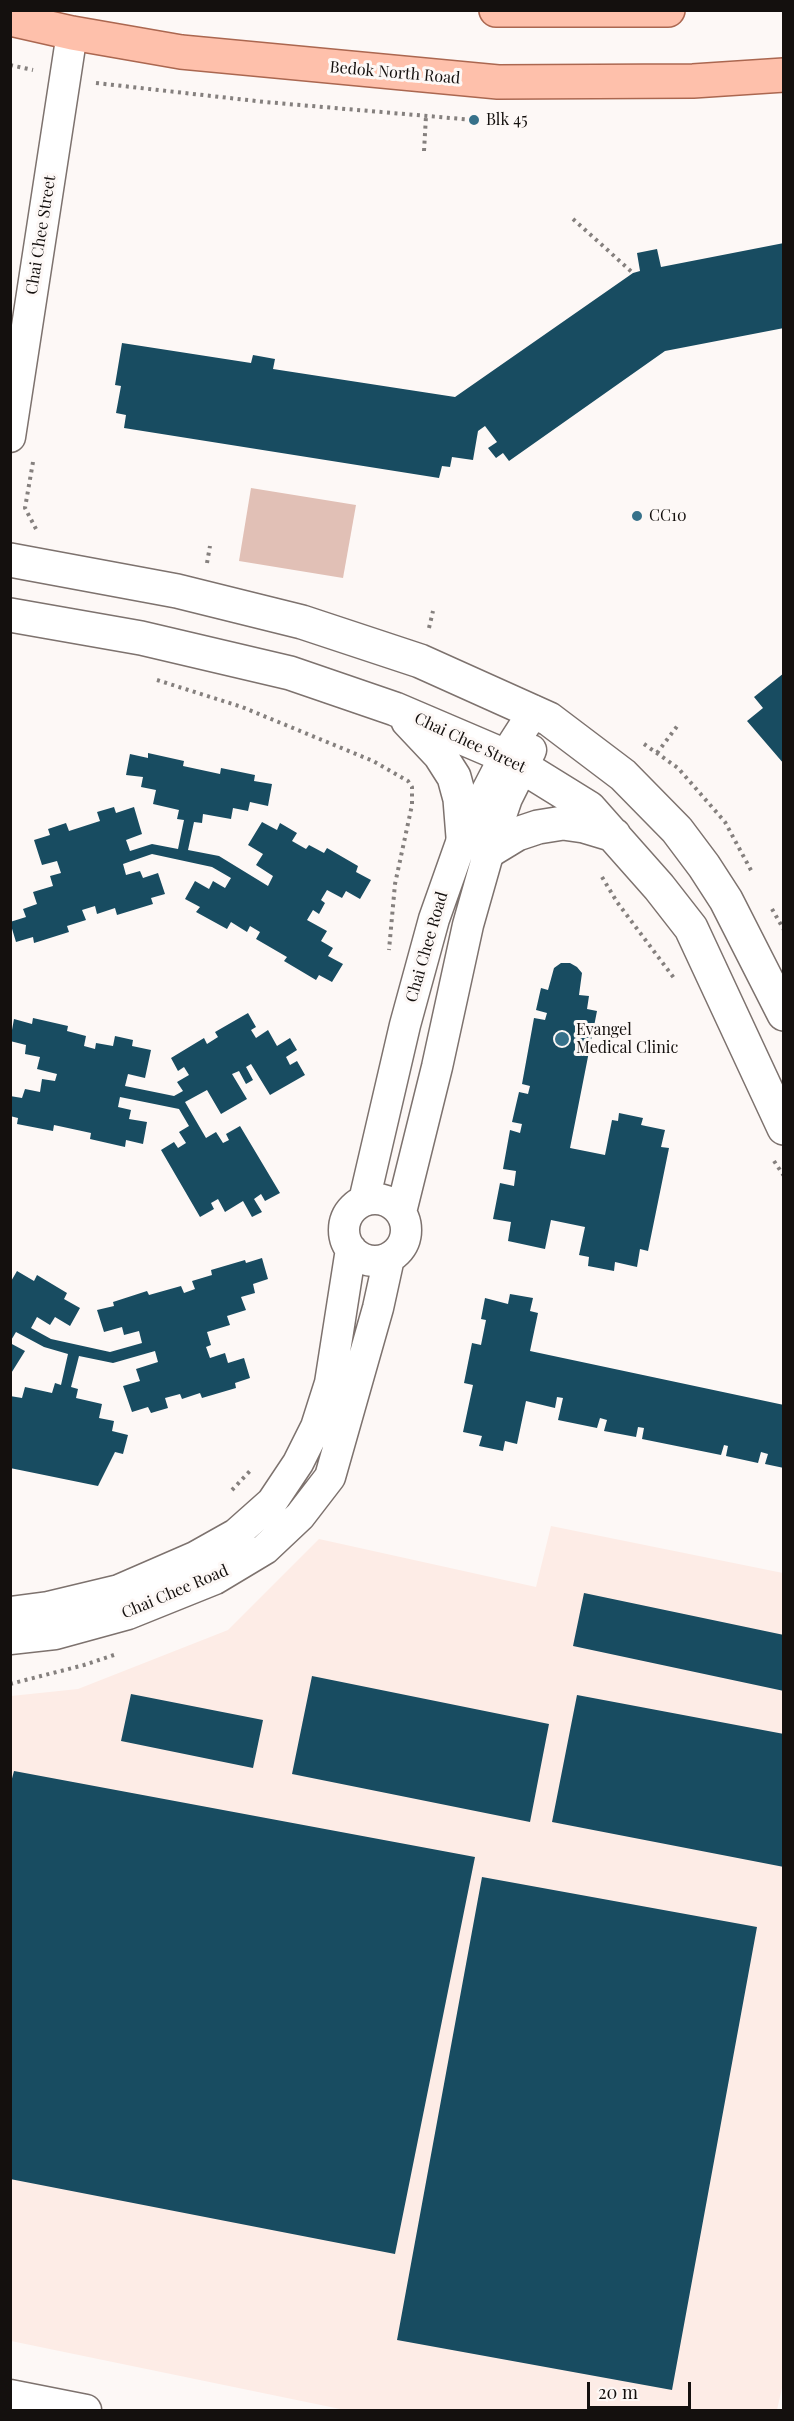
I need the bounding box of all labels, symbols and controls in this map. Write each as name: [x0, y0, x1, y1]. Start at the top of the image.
street label: Bedok North Road: [329, 58, 461, 88]
place label: Blk 45: [486, 110, 528, 130]
marker: Blk 45: [467, 113, 481, 127]
street label: Chai Chee Street: [22, 174, 60, 296]
place label: CC10: [649, 506, 687, 526]
marker: CC10: [630, 509, 644, 523]
street label: Chai Chee Street: [411, 709, 529, 777]
street label: Chai Chee Road: [402, 890, 452, 1004]
place label: Evangel Medical Clinic: [576, 1020, 678, 1058]
marker: Evangel Medical Clinic: [553, 1030, 571, 1048]
street label: Chai Chee Road: [119, 1561, 231, 1623]
scale bar: [590, 2370, 694, 2408]
text: 20 m: [598, 2380, 638, 2404]

